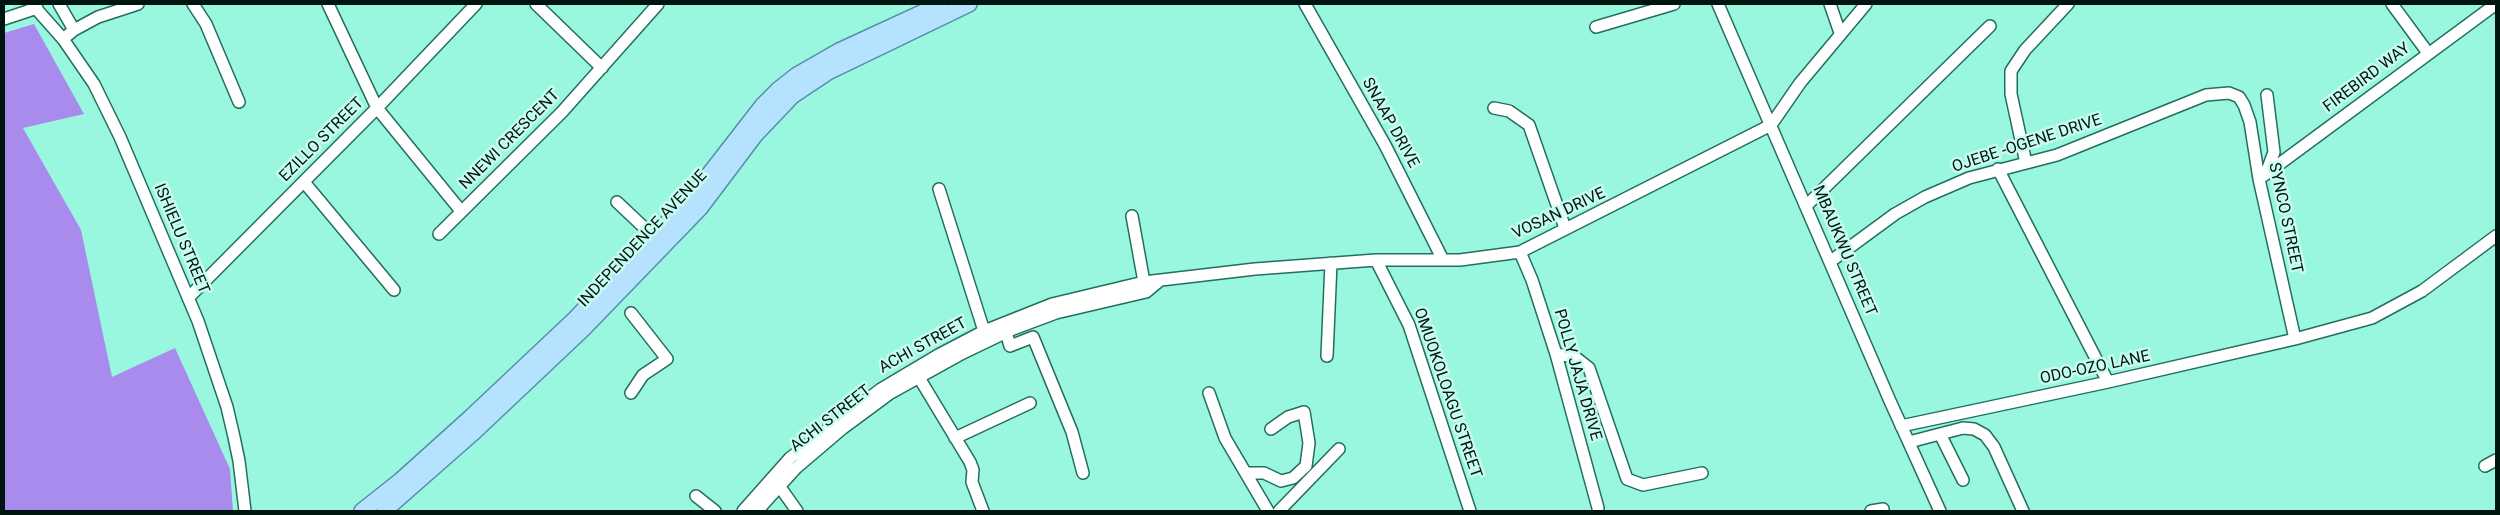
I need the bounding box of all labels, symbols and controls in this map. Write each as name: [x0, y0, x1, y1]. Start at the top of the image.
street label: FIREBIRD WAY: [2320, 39, 2414, 117]
street label: SNAAP DRIVE: [1357, 75, 1423, 171]
street label: NNEWI CRESCENT: [456, 86, 564, 194]
street label: EZILLO STREET: [276, 94, 368, 186]
street label: OJEBE -OGENE DRIVE: [1950, 111, 2104, 177]
street label: SYNCO STREET: [2264, 161, 2306, 275]
street label: INDEPENDENCE AVENUE: [574, 166, 712, 312]
street label: ISHIELU STREET: [149, 181, 213, 297]
street label: MBAUKWU STREET: [1808, 183, 1880, 319]
street label: VOSAN DRIVE: [1509, 184, 1609, 244]
street label: OMUOKOLOAGU STREET: [1409, 305, 1485, 481]
street label: POLLY JAJA DRIVE: [1549, 307, 1605, 443]
street label: ACHI STREET: [876, 314, 970, 378]
street label: ODO-OZO LANE: [2038, 347, 2152, 389]
street label: ACHI STREET: [787, 381, 875, 457]

